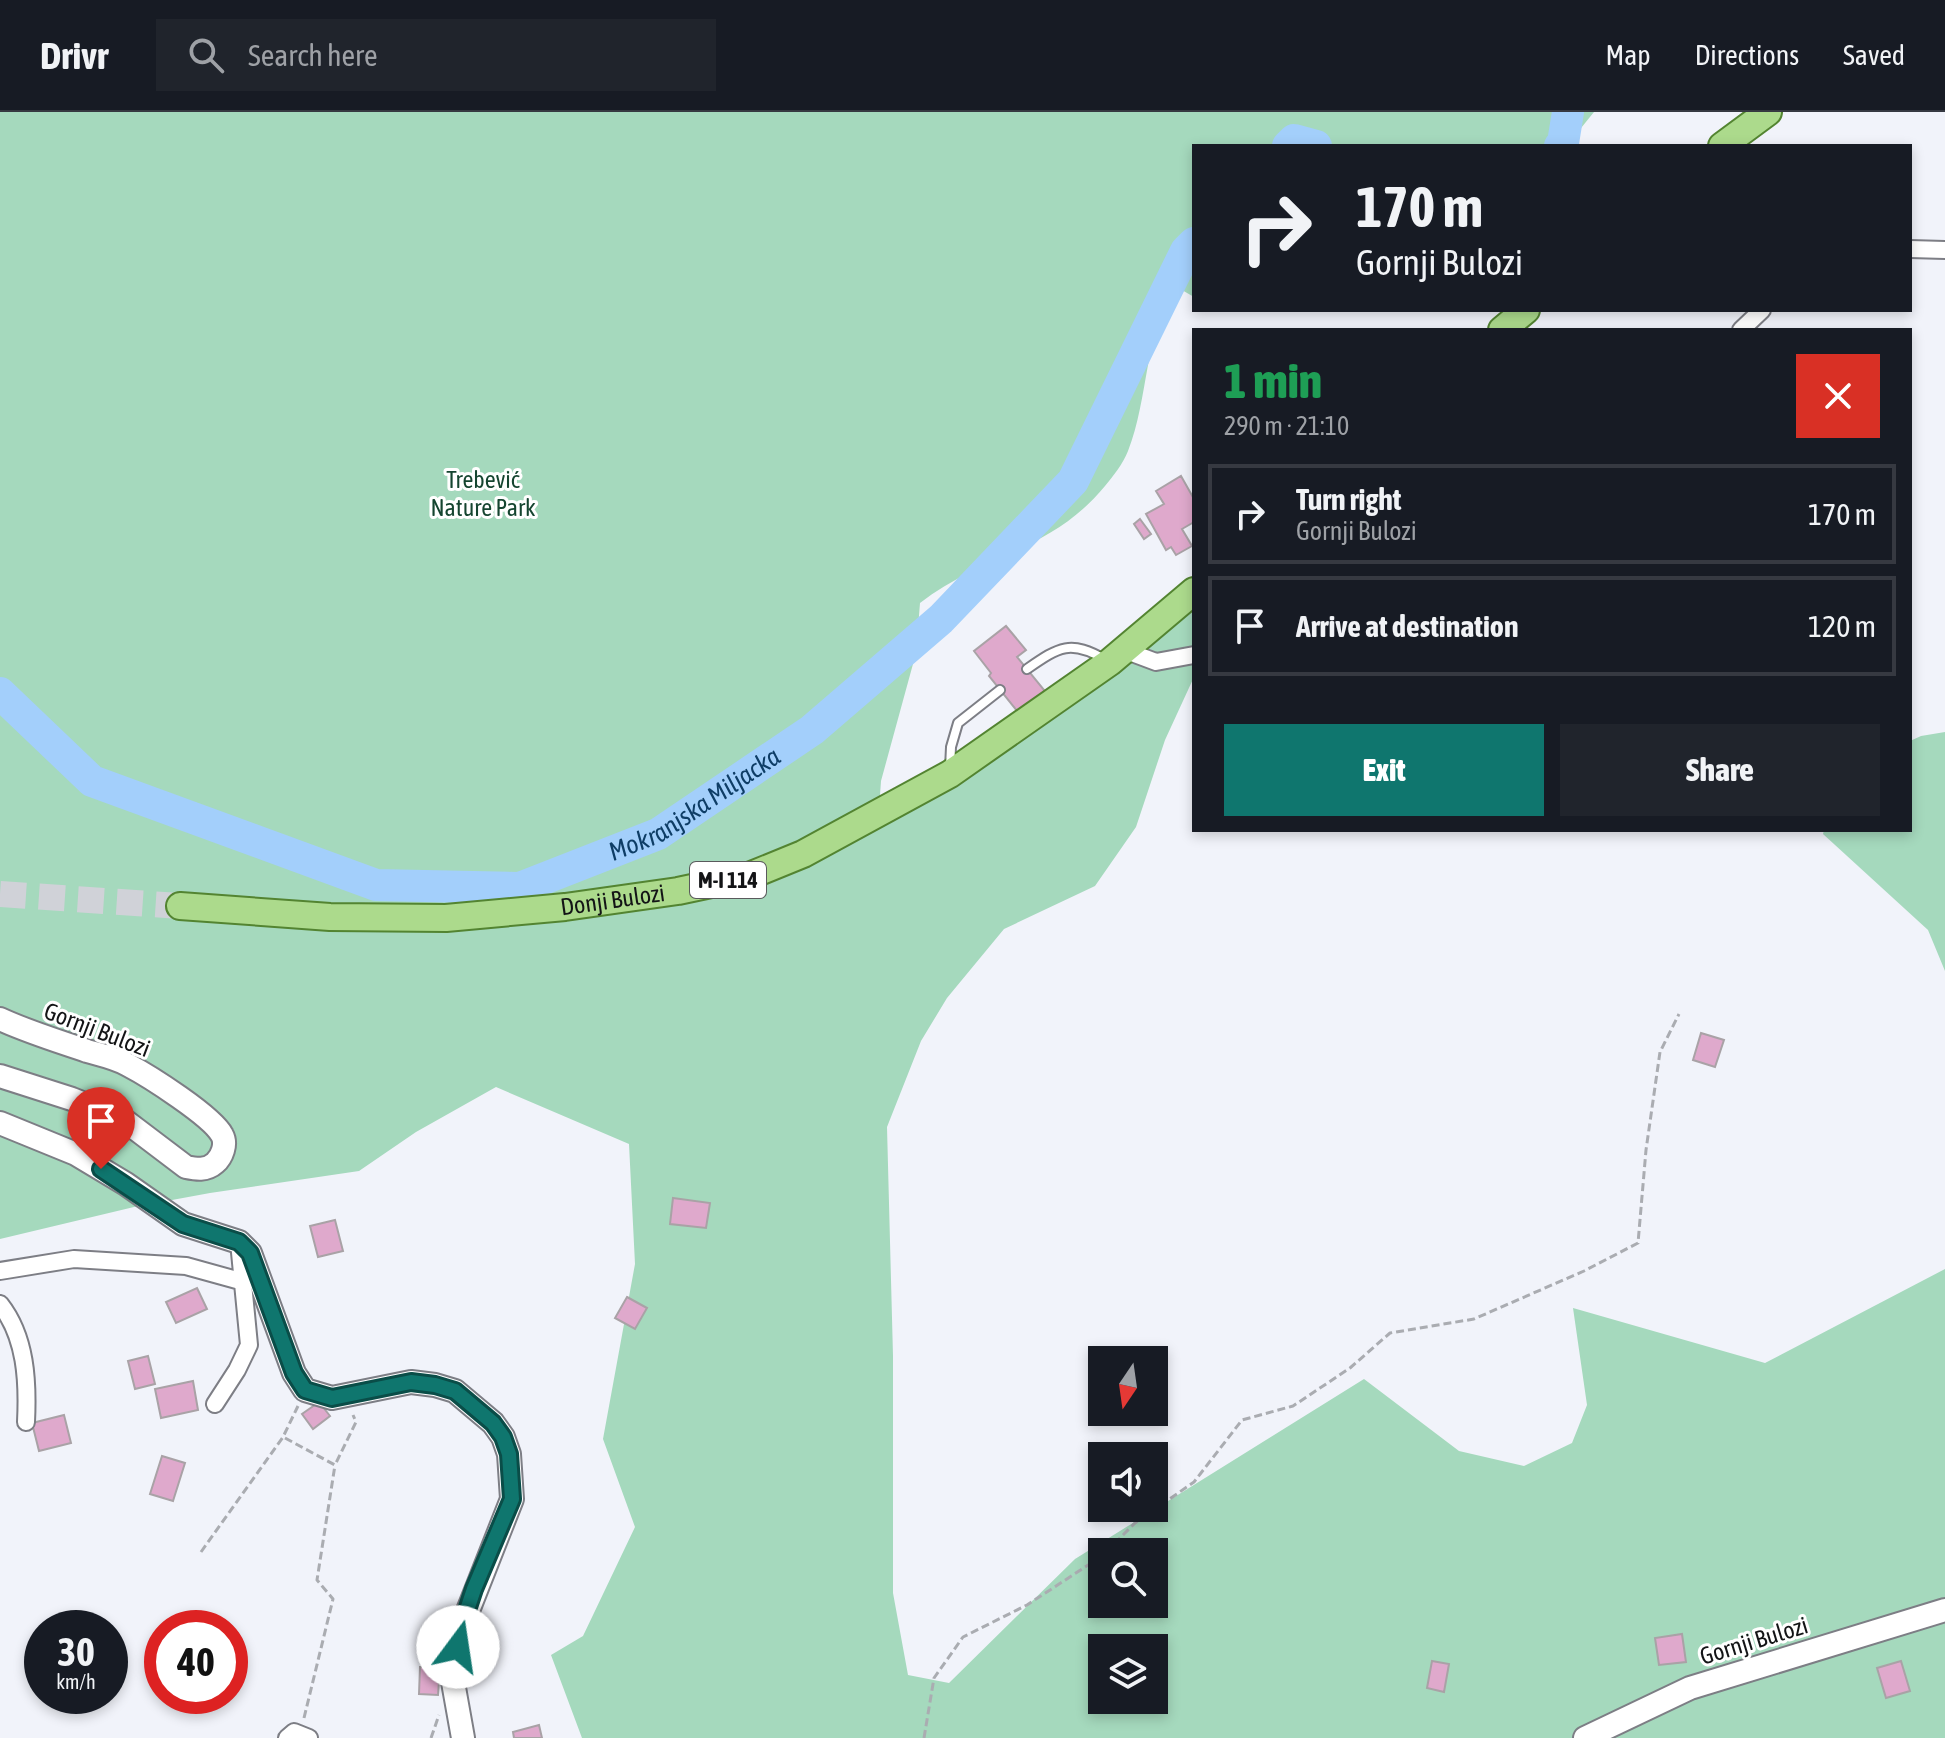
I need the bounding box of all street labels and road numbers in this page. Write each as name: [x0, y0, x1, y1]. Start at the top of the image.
road number: M-I 114: [690, 862, 766, 898]
street label: Donji Bulozi: [559, 879, 666, 920]
street label: Gornji Bulozi: [40, 997, 154, 1062]
street label: Gornji Bulozi: [1697, 1611, 1811, 1670]

